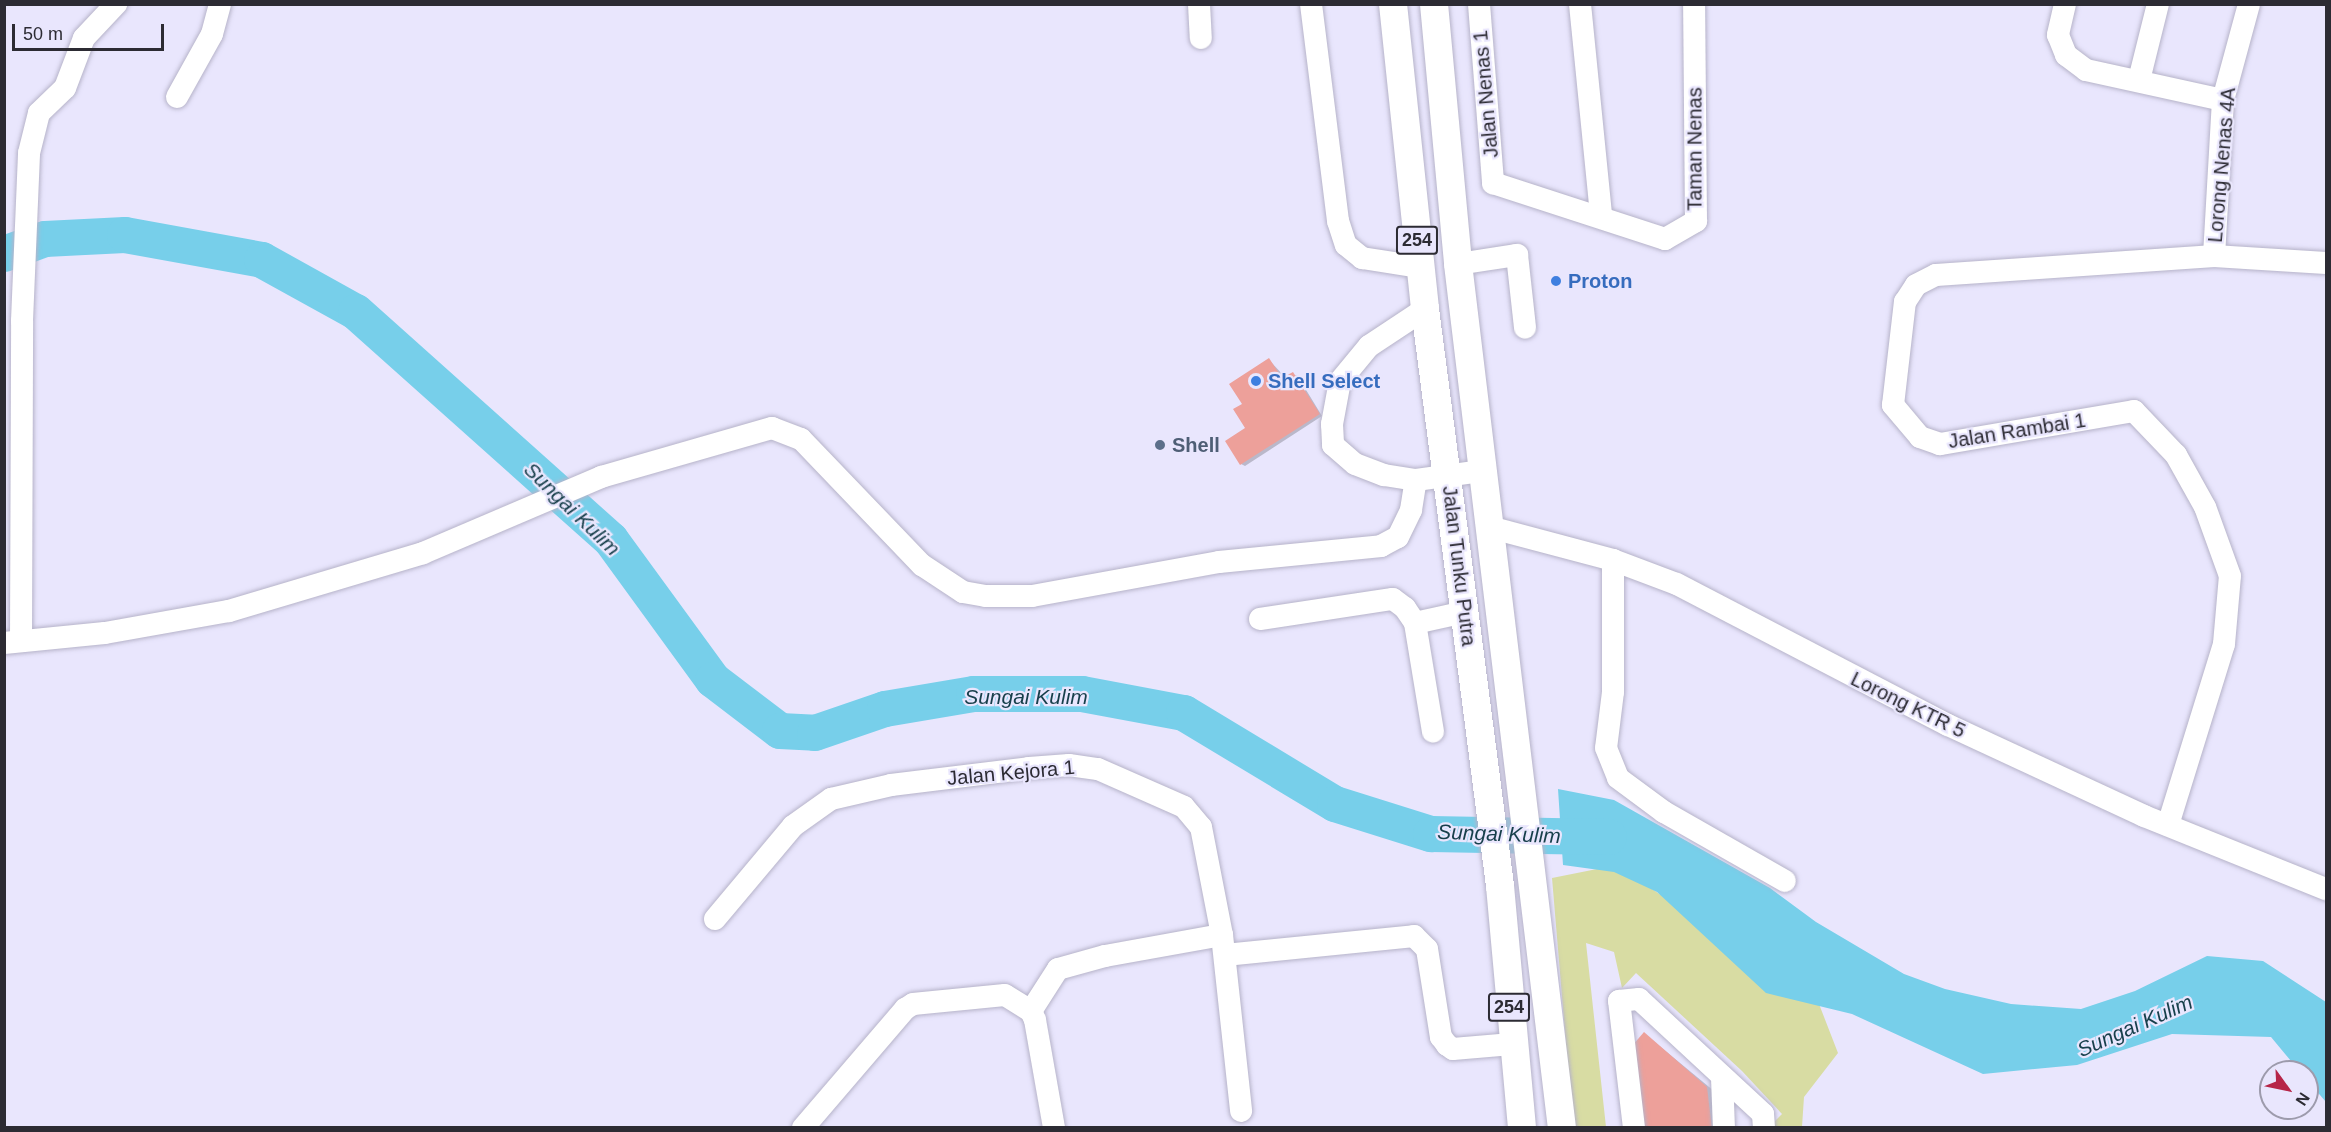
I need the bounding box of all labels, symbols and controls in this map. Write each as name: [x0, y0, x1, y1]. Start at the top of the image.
scale bar: [15, 12, 166, 50]
text: 50 m: [23, 24, 63, 44]
street label: Jalan Nenas 1: [1468, 29, 1504, 159]
street label: Lorong Nenas 4A: [2203, 86, 2241, 244]
street label: Taman Nenas: [1683, 87, 1707, 211]
road number: 254: [1394, 225, 1440, 255]
place label: Proton: [1568, 269, 1632, 293]
marker: Proton: [1549, 274, 1563, 288]
place label: Shell Select: [1268, 369, 1380, 393]
marker: Shell Select: [1249, 374, 1263, 388]
street label: Jalan Rambai 1: [1946, 408, 2088, 454]
place label: Shell: [1172, 433, 1220, 457]
marker: Shell: [1153, 438, 1167, 452]
water label: Sungai Kulim: [519, 457, 625, 561]
street label: Jalan Tunku Putra: [1437, 484, 1481, 648]
street label: Lorong KTR 5: [1847, 667, 1969, 743]
water label: Sungai Kulim: [964, 684, 1088, 710]
street label: Jalan Kejora 1: [946, 755, 1076, 791]
water label: Sungai Kulim: [1437, 819, 1561, 849]
water label: Sungai Kulim: [2073, 989, 2197, 1063]
road number: 254: [1486, 992, 1532, 1022]
north arrow: [2259, 1060, 2319, 1120]
text: N: [2293, 1090, 2313, 1108]

